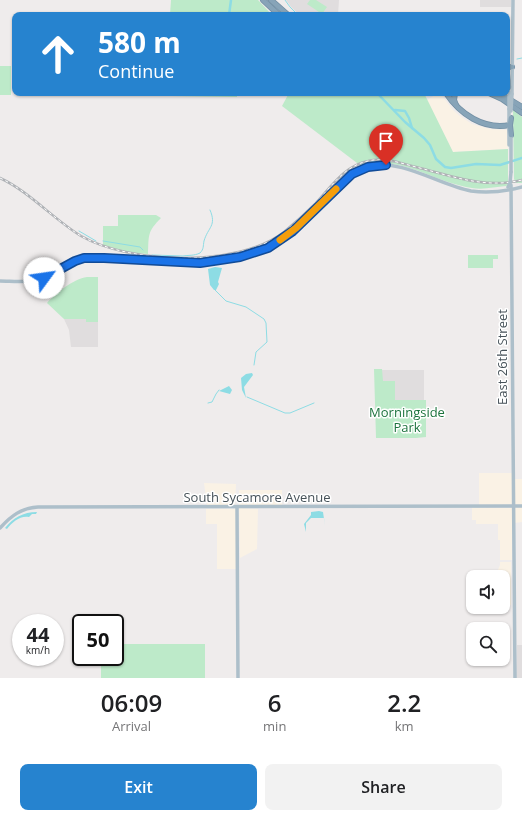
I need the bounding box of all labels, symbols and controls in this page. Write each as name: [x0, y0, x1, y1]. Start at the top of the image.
text: 580 m: [98, 23, 181, 61]
icon: ahead: [32, 28, 84, 80]
text: Continue: [98, 59, 174, 83]
pin: [369, 124, 403, 165]
icon: arrive: [375, 130, 397, 152]
position arrow: [23, 257, 65, 299]
street label: East 26th Street: [493, 309, 511, 405]
park label: Morningside Park: [369, 403, 445, 436]
street label: South Sycamore Avenue: [183, 488, 331, 506]
map controls: [466, 570, 510, 666]
button: sound: [466, 570, 510, 614]
speed limit sign: 50: [72, 614, 124, 666]
text: 44: [27, 621, 49, 648]
button: search: [466, 622, 510, 666]
text: km/h: [26, 643, 50, 657]
text: 06:09: [101, 686, 162, 719]
text: 6: [268, 686, 282, 719]
text: 2.2: [387, 686, 421, 719]
text: Arrival: [112, 717, 151, 735]
text: min: [263, 717, 286, 735]
text: km: [395, 717, 414, 735]
button: Exit: [20, 764, 257, 810]
button: Share: [265, 764, 502, 810]

